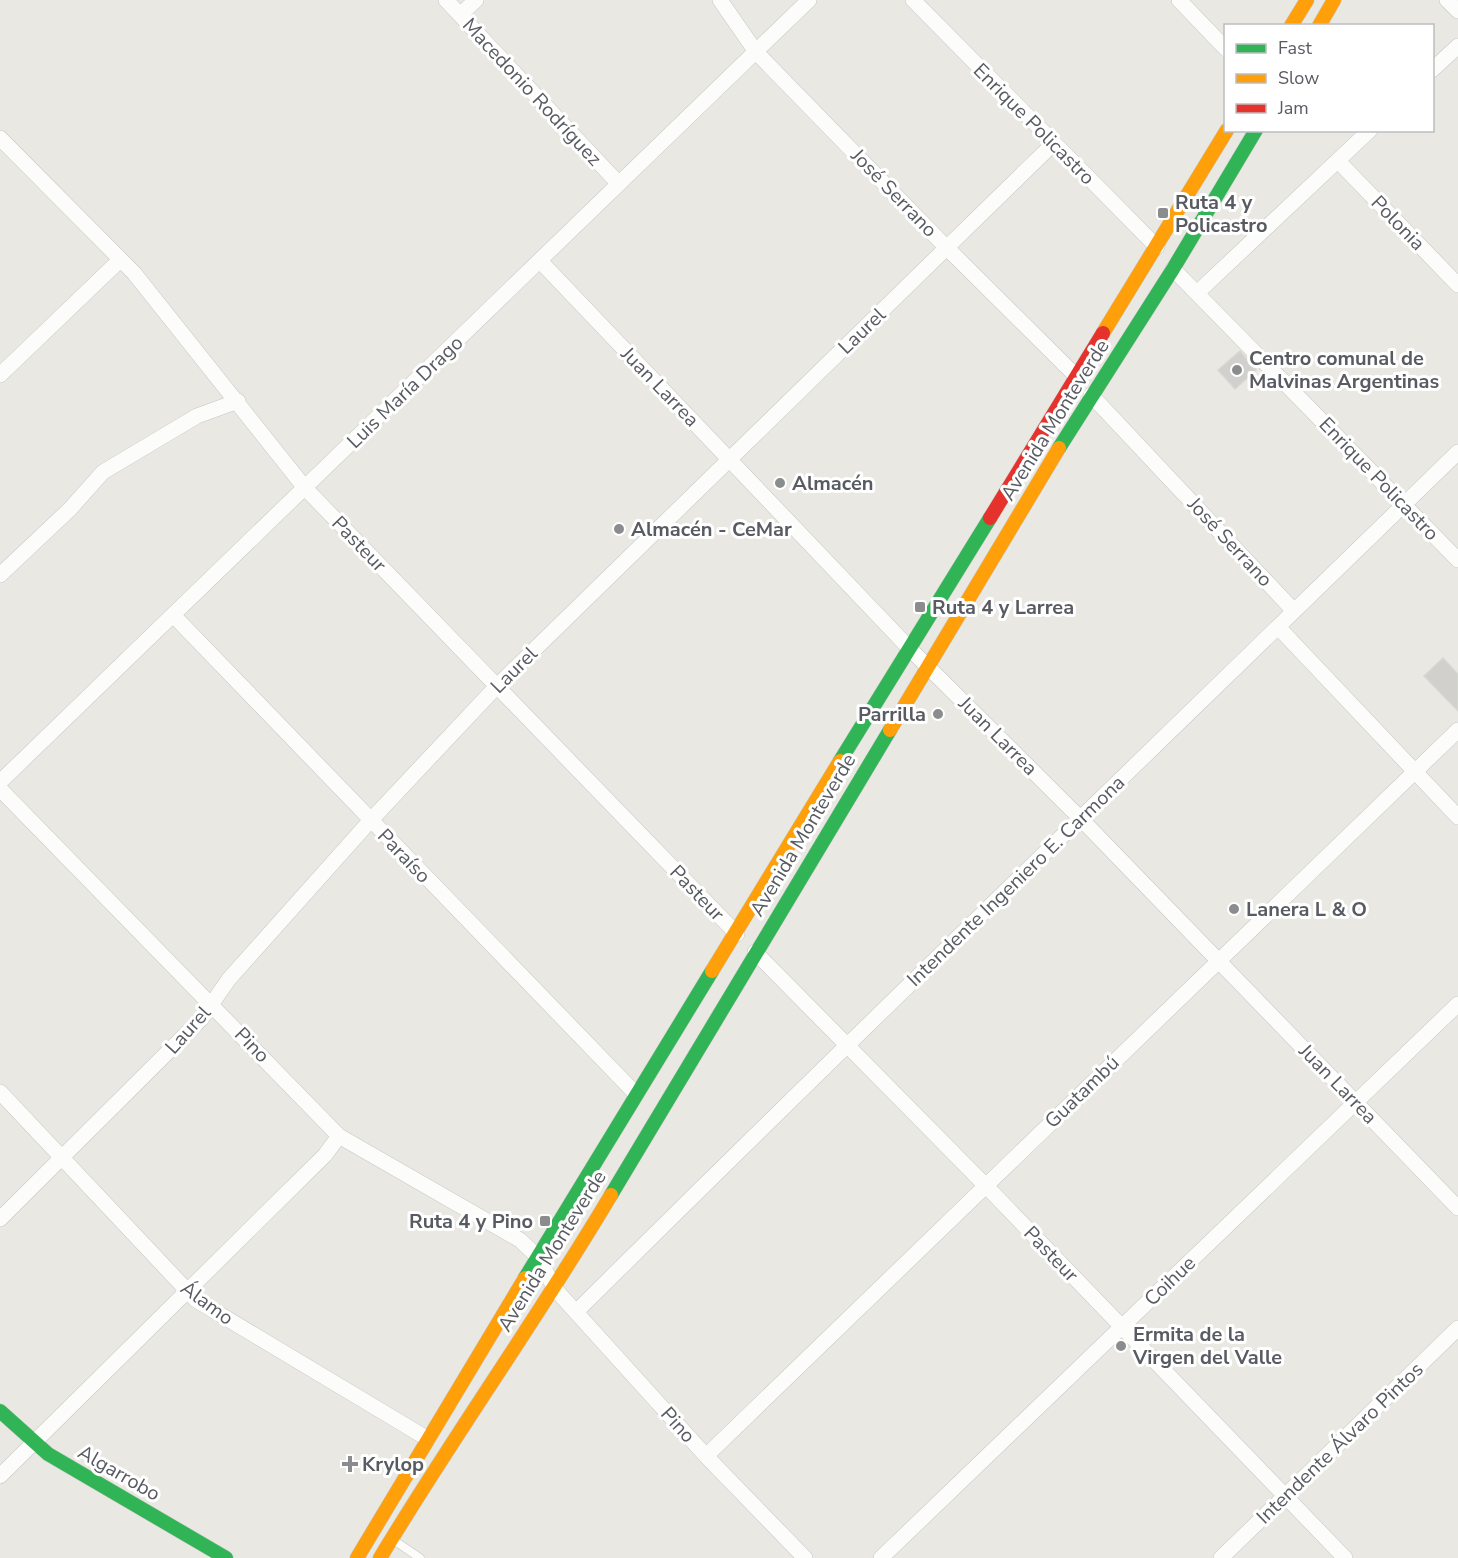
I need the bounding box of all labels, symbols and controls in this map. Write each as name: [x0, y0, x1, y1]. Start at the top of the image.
street label: Macedonio Rodríguez: [456, 12, 608, 172]
legend: [1224, 24, 1434, 132]
text: Fast: [1278, 36, 1313, 60]
street label: Enrique Policastro: [967, 57, 1101, 191]
text: Slow: [1278, 66, 1319, 90]
text: Jam: [1277, 96, 1309, 120]
street label: José Serrano: [844, 142, 943, 243]
place label: Ruta 4 y Policastro: [1175, 189, 1267, 239]
street label: Polonia: [1365, 190, 1431, 256]
marker: Ruta 4 y Policastro: [1156, 206, 1170, 220]
street label: Laurel: [832, 302, 892, 360]
street label: Luis María Drago: [341, 330, 469, 454]
street label: Avenida Monteverde: [994, 334, 1116, 506]
street label: Juan Larrea: [614, 340, 705, 433]
place label: Centro comunal de Malvinas Argentinas: [1249, 345, 1439, 395]
marker: Centro comunal de Malvinas Argentinas: [1230, 363, 1244, 377]
street label: Enrique Policastro: [1313, 411, 1445, 547]
place label: Almacén: [792, 470, 874, 497]
marker: Almacén: [773, 476, 787, 490]
street label: José Serrano: [1181, 491, 1278, 593]
street label: Pasteur: [326, 510, 392, 578]
place label: Almacén - CeMar: [631, 516, 792, 543]
marker: Almacén - CeMar: [612, 522, 626, 536]
place label: Ruta 4 y Larrea: [932, 594, 1074, 621]
marker: Ruta 4 y Larrea: [913, 600, 927, 614]
street label: Laurel: [485, 641, 543, 699]
street label: Juan Larrea: [952, 690, 1044, 782]
place label: Parrilla: [858, 701, 926, 728]
marker: Parrilla: [931, 707, 945, 721]
street label: Avenida Monteverde: [744, 749, 862, 921]
street label: Intendente Ingeniero E. Carmona: [901, 769, 1131, 993]
street label: Paraíso: [371, 823, 437, 889]
street label: Pasteur: [664, 859, 730, 927]
place label: Lanera L & O: [1246, 896, 1367, 923]
marker: Lanera L & O: [1227, 902, 1241, 916]
street label: Laurel: [159, 1000, 217, 1060]
street label: Pino: [228, 1021, 276, 1069]
street label: Juan Larrea: [1292, 1037, 1383, 1130]
street label: Guatambú: [1039, 1050, 1125, 1134]
street label: Avenida Monteverde: [491, 1165, 613, 1337]
place label: Ruta 4 y Pino: [409, 1208, 533, 1235]
marker: Ruta 4 y Pino: [538, 1214, 552, 1228]
street label: Pasteur: [1018, 1220, 1084, 1288]
street label: Coihue: [1138, 1250, 1202, 1312]
street label: Álamo: [175, 1275, 239, 1331]
place label: Ermita de la Virgen del Valle: [1132, 1321, 1282, 1371]
marker: Ermita de la Virgen del Valle: [1114, 1339, 1128, 1353]
street label: Intendente Álvaro Pintos: [1251, 1356, 1429, 1530]
street label: Pino: [655, 1401, 701, 1449]
street label: Algarrobo: [73, 1439, 165, 1507]
place label: Krylop: [362, 1451, 424, 1478]
marker: Krylop: [343, 1457, 357, 1471]

